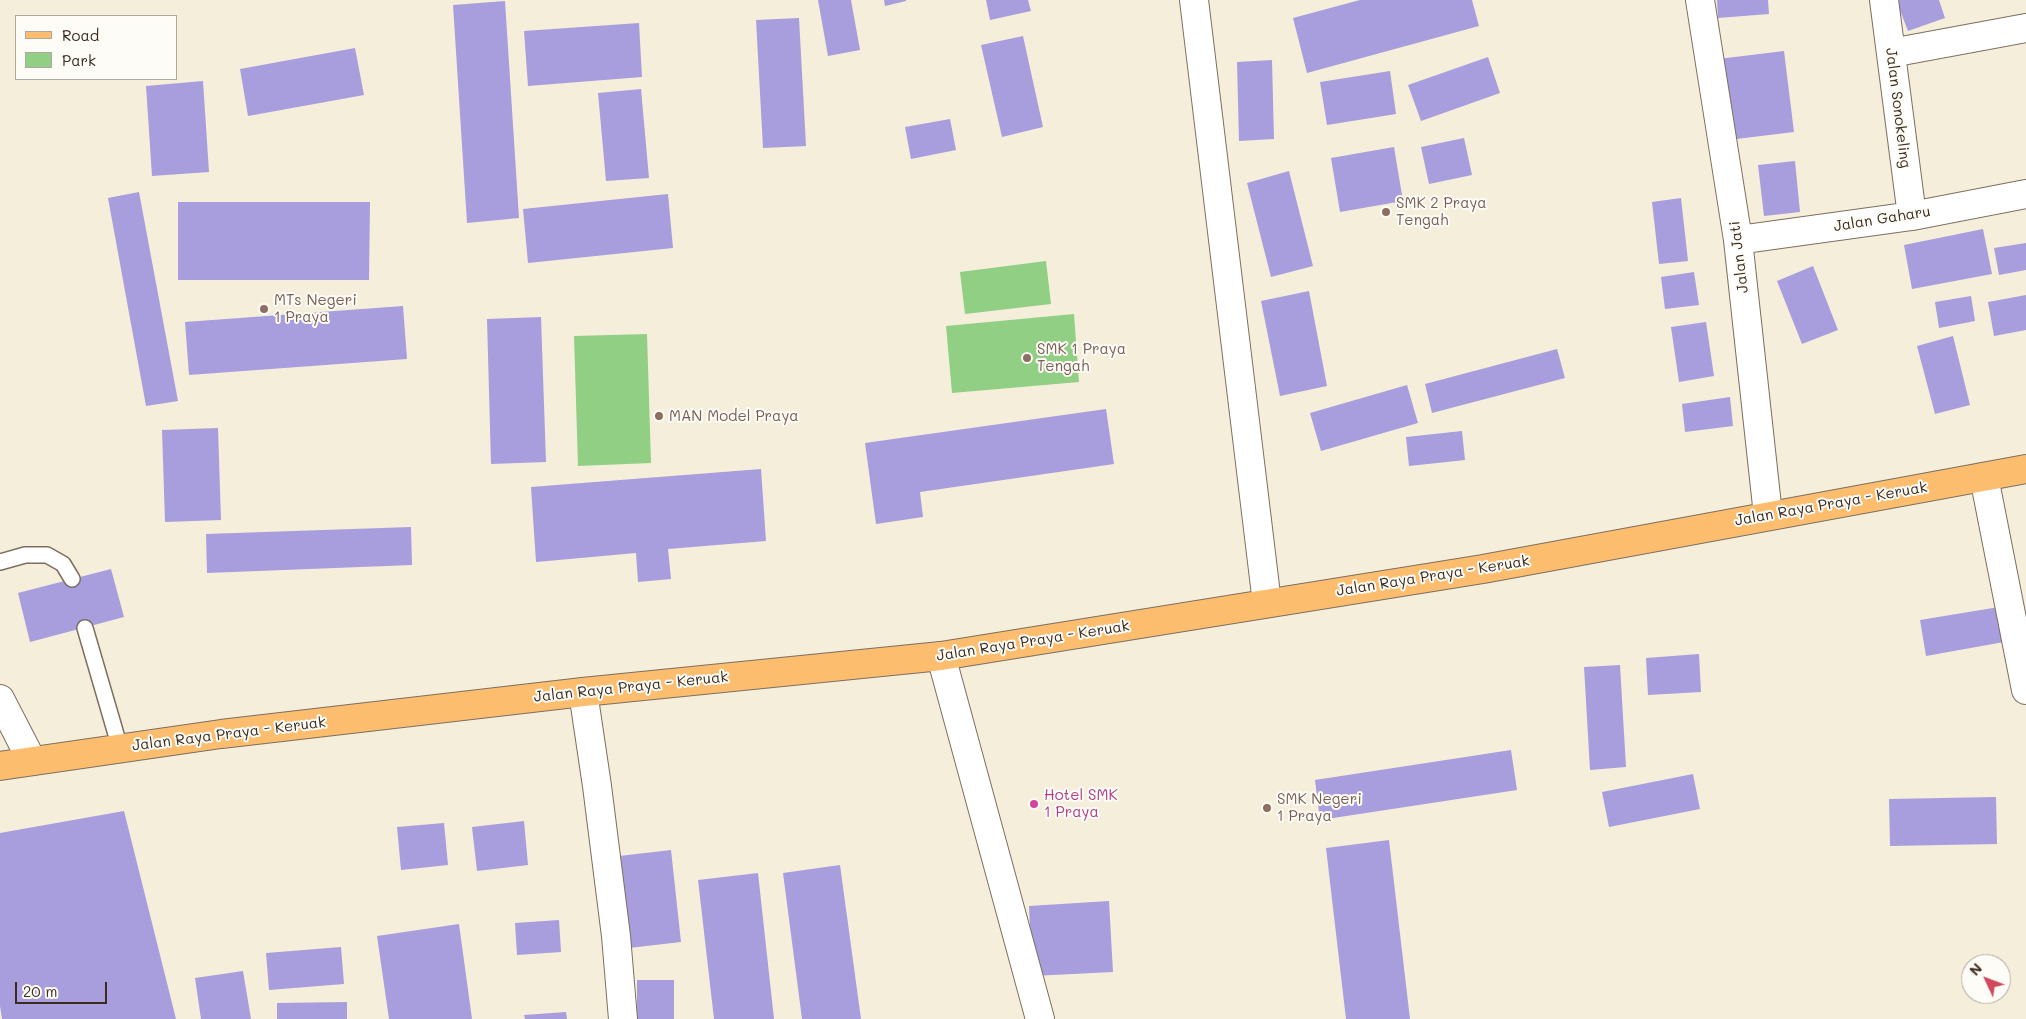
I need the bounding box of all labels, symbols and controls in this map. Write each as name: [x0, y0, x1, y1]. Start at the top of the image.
legend: [15, 15, 178, 80]
text: Road: [62, 25, 99, 45]
street label: Jalan Sonokeling: [1882, 47, 1914, 169]
text: Park: [62, 50, 96, 70]
place label: SMK 2 Praya Tengah: [1396, 194, 1487, 229]
street label: Jalan Gaharu: [1832, 202, 1932, 236]
marker: SMK 2 Praya Tengah: [1380, 206, 1392, 218]
street label: Jalan Jati: [1726, 220, 1752, 294]
place label: MTs Negeri 1 Praya: [274, 291, 357, 326]
marker: MTs Negeri 1 Praya: [258, 303, 270, 315]
place label: SMK 1 Praya Tengah: [1037, 340, 1126, 375]
marker: SMK 1 Praya Tengah: [1021, 352, 1033, 364]
place label: MAN Model Praya: [669, 407, 799, 425]
marker: MAN Model Praya: [653, 410, 665, 422]
street label: Jalan Raya Praya - Keruak: [1733, 478, 1929, 530]
street label: Jalan Raya Praya - Keruak: [1335, 552, 1531, 600]
street label: Jalan Raya Praya - Keruak: [935, 617, 1131, 665]
street label: Jalan Raya Praya - Keruak: [533, 668, 729, 706]
street label: Jalan Raya Praya - Keruak: [131, 713, 327, 755]
place label: Hotel SMK 1 Praya: [1044, 786, 1118, 821]
place label: SMK Negeri 1 Praya: [1277, 790, 1362, 825]
marker: Hotel SMK 1 Praya: [1028, 798, 1040, 810]
marker: SMK Negeri 1 Praya: [1261, 802, 1273, 814]
north arrow: [1961, 954, 2011, 1004]
text: N: [1965, 959, 1986, 979]
scale bar: [18, 972, 110, 1004]
text: 20 m: [23, 981, 57, 1001]

